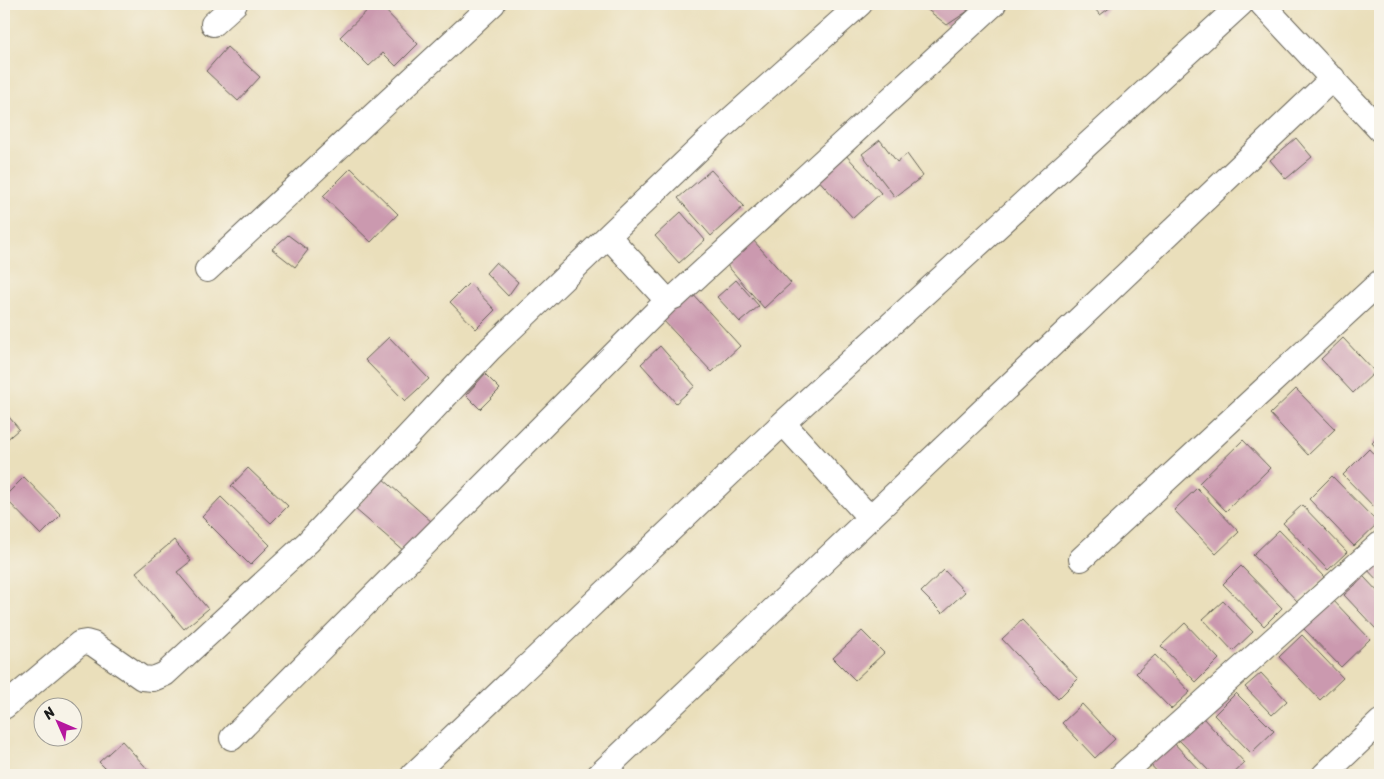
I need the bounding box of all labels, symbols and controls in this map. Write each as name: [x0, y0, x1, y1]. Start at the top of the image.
north arrow: [32, 696, 82, 746]
text: N: [36, 701, 62, 726]

